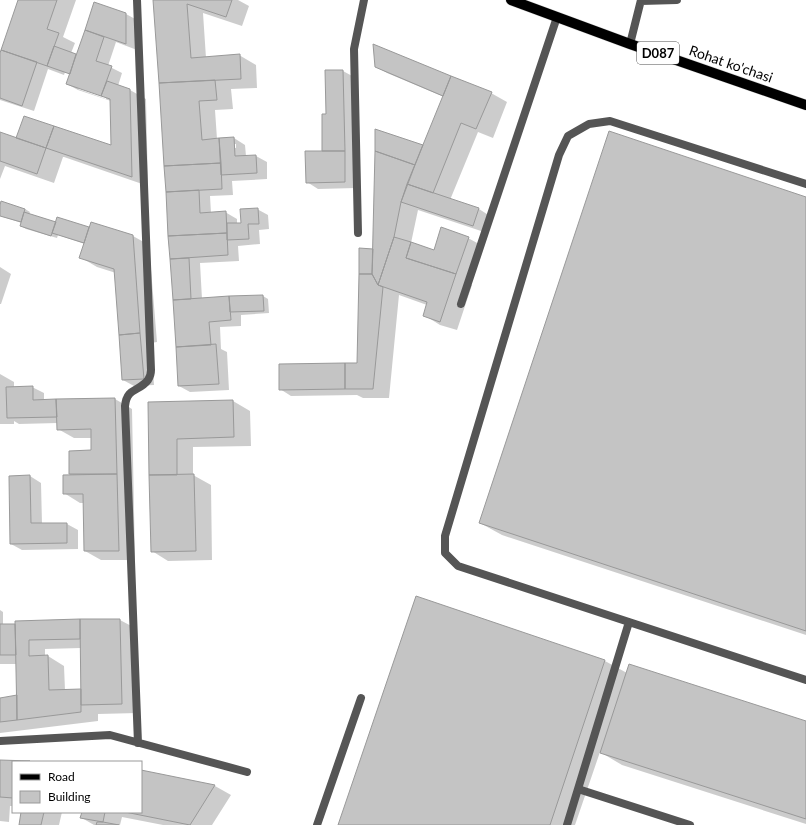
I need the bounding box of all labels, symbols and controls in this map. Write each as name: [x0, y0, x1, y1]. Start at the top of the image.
street label: Rohat ko'chasi: [687, 41, 775, 86]
road number: D087: [637, 42, 679, 64]
legend: [12, 761, 142, 813]
text: Road: [48, 769, 75, 784]
text: Building: [48, 789, 91, 804]

